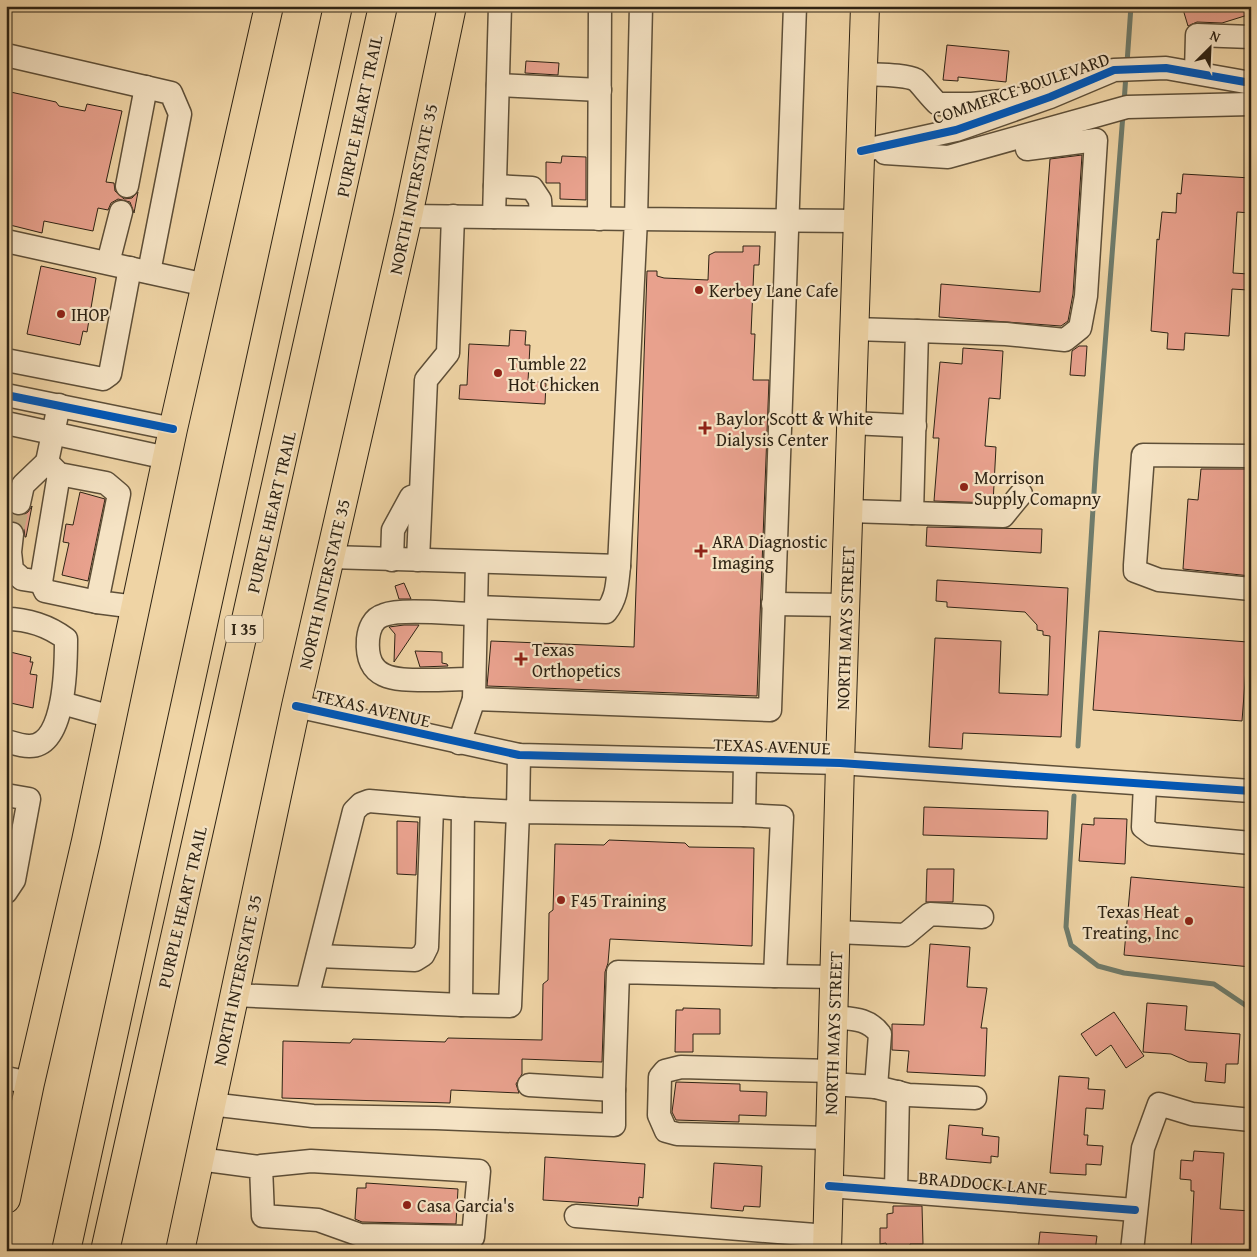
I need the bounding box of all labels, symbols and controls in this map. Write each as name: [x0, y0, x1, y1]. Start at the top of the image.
north arrow: [1184, 22, 1234, 72]
text: N: [1207, 25, 1224, 47]
street label: PURPLE HEART TRAIL: [329, 32, 389, 200]
street label: COMMERCE BOULEVARD: [929, 45, 1113, 131]
street label: NORTH INTERSTATE 35: [382, 101, 444, 277]
place label: Kerbey Lane Cafe: [709, 277, 839, 304]
marker: Kerbey Lane Cafe: [693, 284, 705, 296]
place label: IHOP: [71, 301, 109, 328]
marker: IHOP: [55, 308, 67, 320]
place label: Tumble 22 Hot Chicken: [508, 350, 599, 398]
marker: Tumble 22 Hot Chicken: [492, 367, 504, 379]
place label: Baylor Scott & White Dialysis Center: [716, 405, 873, 453]
marker: Baylor Scott & White Dialysis Center: [698, 421, 712, 435]
street label: PURPLE HEART TRAIL: [239, 428, 303, 595]
place label: Morrison Supply Comapny: [974, 464, 1101, 512]
marker: Morrison Supply Comapny: [958, 481, 970, 493]
street label: NORTH INTERSTATE 35: [291, 496, 357, 672]
place label: ARA Diagnostic Imaging: [712, 528, 827, 576]
marker: ARA Diagnostic Imaging: [694, 544, 708, 558]
street label: NORTH MAYS STREET: [829, 546, 861, 710]
road number: I 35: [225, 616, 263, 642]
place label: Texas Orthopetics: [532, 636, 621, 684]
marker: Texas Orthopetics: [514, 652, 528, 666]
street label: TEXAS AVENUE: [313, 682, 433, 734]
street label: TEXAS AVENUE: [713, 730, 831, 762]
street label: PURPLE HEART TRAIL: [150, 823, 214, 990]
place label: F45 Training: [571, 887, 666, 914]
street label: NORTH INTERSTATE 35: [206, 892, 268, 1068]
marker: F45 Training: [555, 894, 567, 906]
place label: Texas Heat Treating, Inc: [1082, 898, 1180, 946]
marker: Texas Heat Treating, Inc: [1183, 915, 1195, 927]
street label: NORTH MAYS STREET: [817, 951, 849, 1115]
street label: BRADDOCK LANE: [917, 1164, 1049, 1202]
place label: Casa Garcia's: [417, 1192, 515, 1219]
marker: Casa Garcia's: [401, 1199, 413, 1211]

